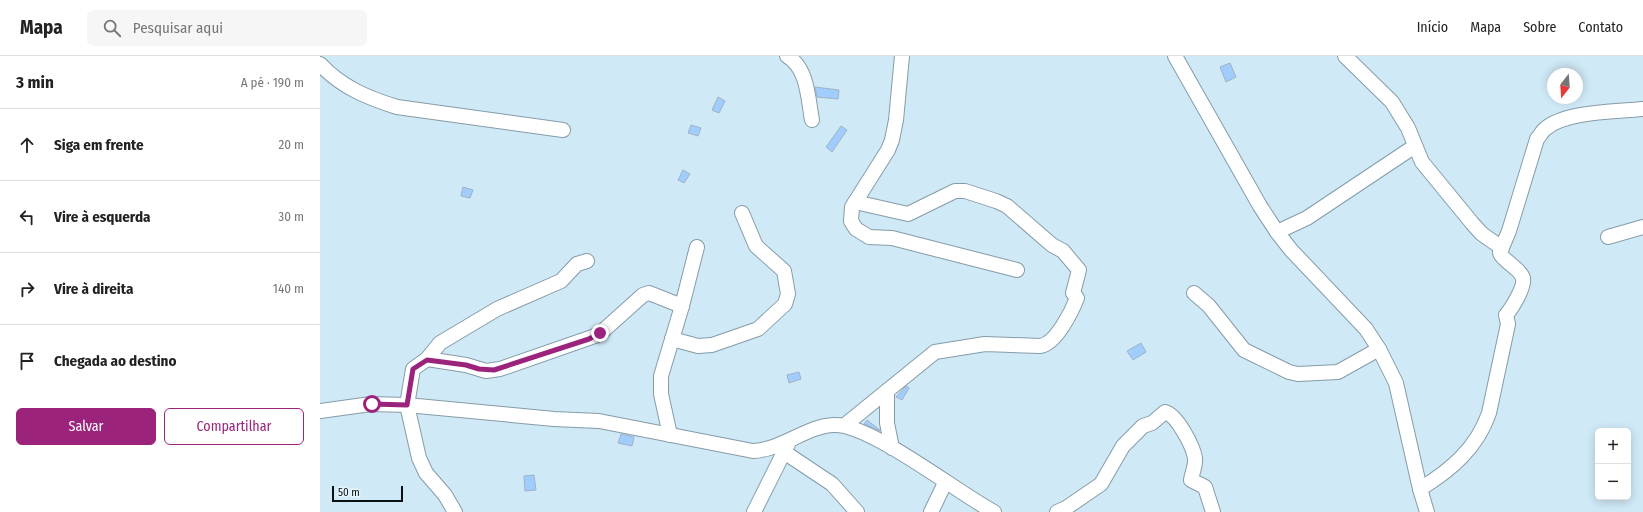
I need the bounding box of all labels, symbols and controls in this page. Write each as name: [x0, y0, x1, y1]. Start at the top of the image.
search box: [87, 10, 367, 46]
text: Mapa: [20, 16, 63, 39]
icon: search: [101, 17, 123, 39]
text: Pesquisar aqui: [133, 19, 223, 37]
text: Início: [1417, 19, 1448, 36]
text: Mapa: [1470, 19, 1501, 36]
text: Sobre: [1523, 19, 1556, 36]
text: Contato: [1578, 19, 1623, 36]
north arrow: [1547, 68, 1583, 104]
text: 3 min: [16, 72, 54, 93]
text: A pé · 190 m: [241, 75, 304, 90]
icon: ahead: [16, 134, 38, 156]
text: Siga em frente: [54, 136, 144, 154]
text: 20 m: [278, 137, 304, 152]
icon: left: [16, 206, 38, 228]
text: Vire à esquerda: [54, 208, 151, 226]
text: 30 m: [278, 209, 304, 224]
icon: right: [16, 278, 38, 300]
text: Vire à direita: [54, 280, 133, 298]
text: 140 m: [273, 281, 304, 296]
route end: [591, 324, 609, 342]
icon: arrive: [16, 350, 38, 372]
text: Chegada ao destino: [54, 352, 176, 370]
route start: [363, 395, 381, 413]
button: Salvar: [16, 408, 156, 445]
button: Compartilhar: [164, 408, 304, 445]
map controls: [1595, 428, 1631, 500]
button: +: [1595, 428, 1631, 464]
button: −: [1595, 464, 1631, 500]
scale bar: [332, 484, 403, 503]
text: 50 m: [338, 486, 360, 499]

